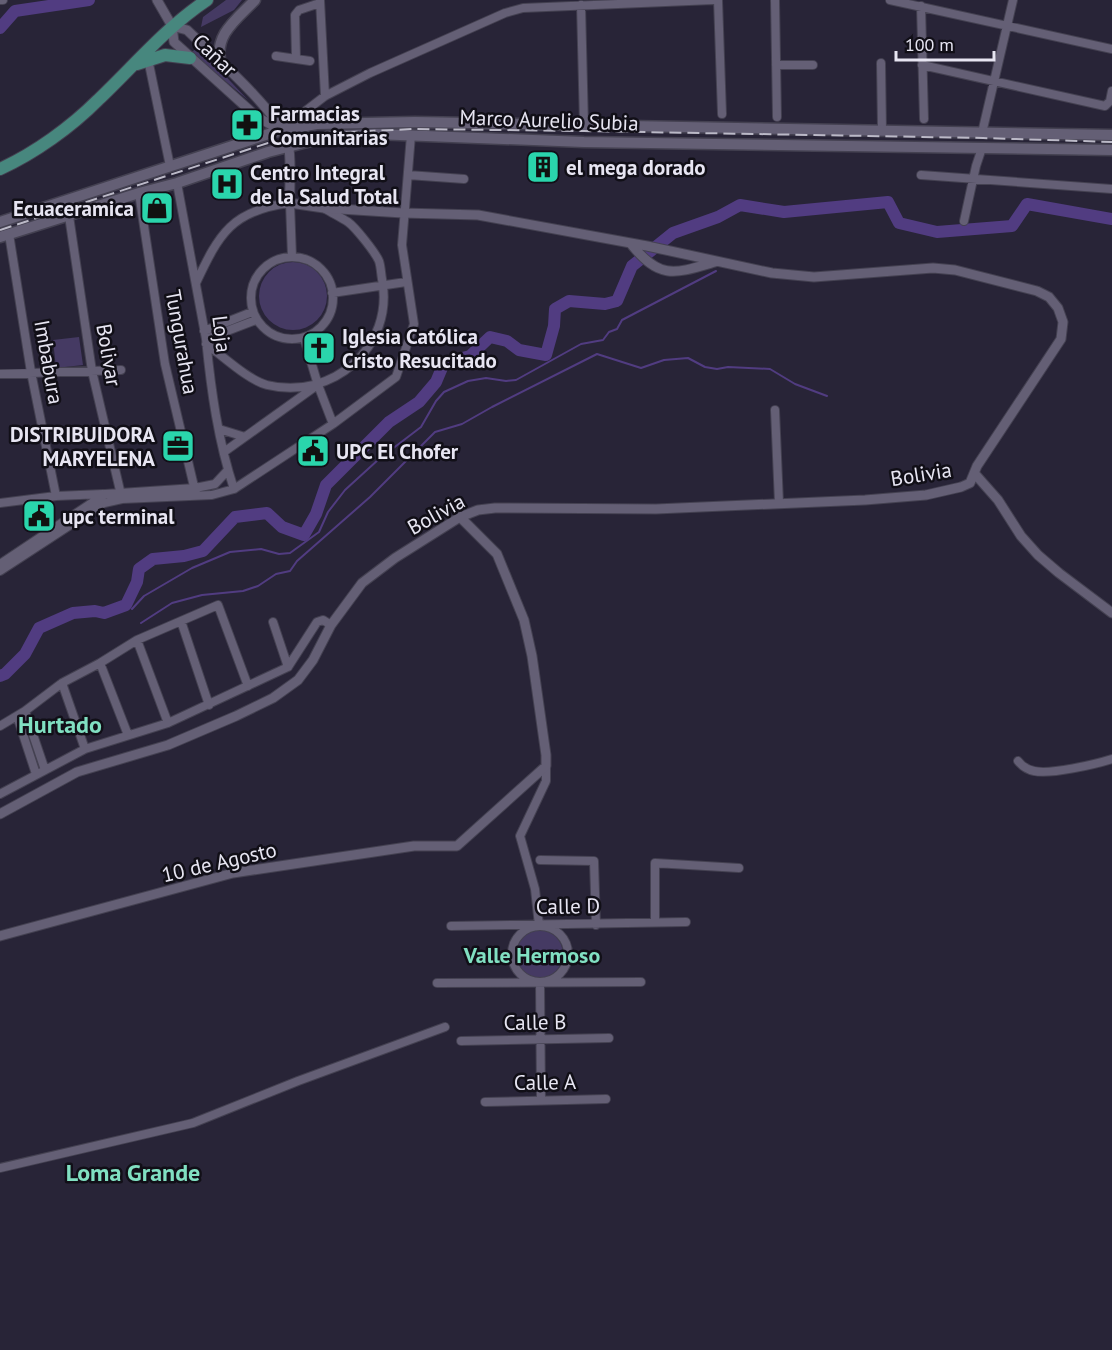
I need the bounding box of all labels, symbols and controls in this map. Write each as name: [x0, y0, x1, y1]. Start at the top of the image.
scale bar: [896, 24, 994, 62]
street label: Cañar: [187, 28, 243, 82]
text: 100 m: [905, 33, 954, 56]
place label: Farmacias Comunitarias: [270, 100, 388, 151]
street label: Marco Aurelio Subia: [459, 103, 639, 137]
pharmacy icon: Farmacias Comunitarias: [229, 107, 265, 143]
building icon: el mega dorado: [525, 149, 561, 185]
place label: el mega dorado: [566, 154, 706, 181]
place label: Centro Integral de la Salud Total: [250, 159, 399, 210]
hospital icon: Centro Integral de la Salud Total: [209, 166, 245, 202]
shop icon: Ecuaceramica: [139, 190, 175, 226]
place label: Ecuaceramica: [13, 195, 134, 222]
street label: Tungurahua: [160, 288, 204, 396]
street label: Loja: [206, 314, 238, 354]
street label: Imbabura: [28, 318, 70, 406]
street label: Bolivar: [90, 322, 128, 388]
place label: Iglesia Católica Cristo Resucitado: [342, 323, 497, 374]
church icon: Iglesia Católica Cristo Resucitado: [301, 330, 337, 366]
place label: DISTRIBUIDORA MARYELENA: [10, 421, 155, 472]
office icon: DISTRIBUIDORA MARYELENA: [160, 428, 196, 464]
public building icon: UPC El Chofer: [295, 433, 331, 469]
place label: UPC El Chofer: [336, 438, 459, 465]
street label: Bolivia: [889, 456, 953, 492]
street label: Bolivia: [403, 487, 469, 541]
public building icon: upc terminal: [21, 498, 57, 534]
place label: upc terminal: [62, 503, 175, 530]
district label: Hurtado: [18, 709, 102, 740]
street label: 10 de Agosto: [159, 836, 279, 888]
street label: Calle D: [536, 892, 600, 920]
district label: Valle Hermoso: [463, 941, 600, 969]
street label: Calle B: [503, 1008, 567, 1036]
street label: Calle A: [514, 1068, 577, 1096]
district label: Loma Grande: [66, 1157, 200, 1188]

